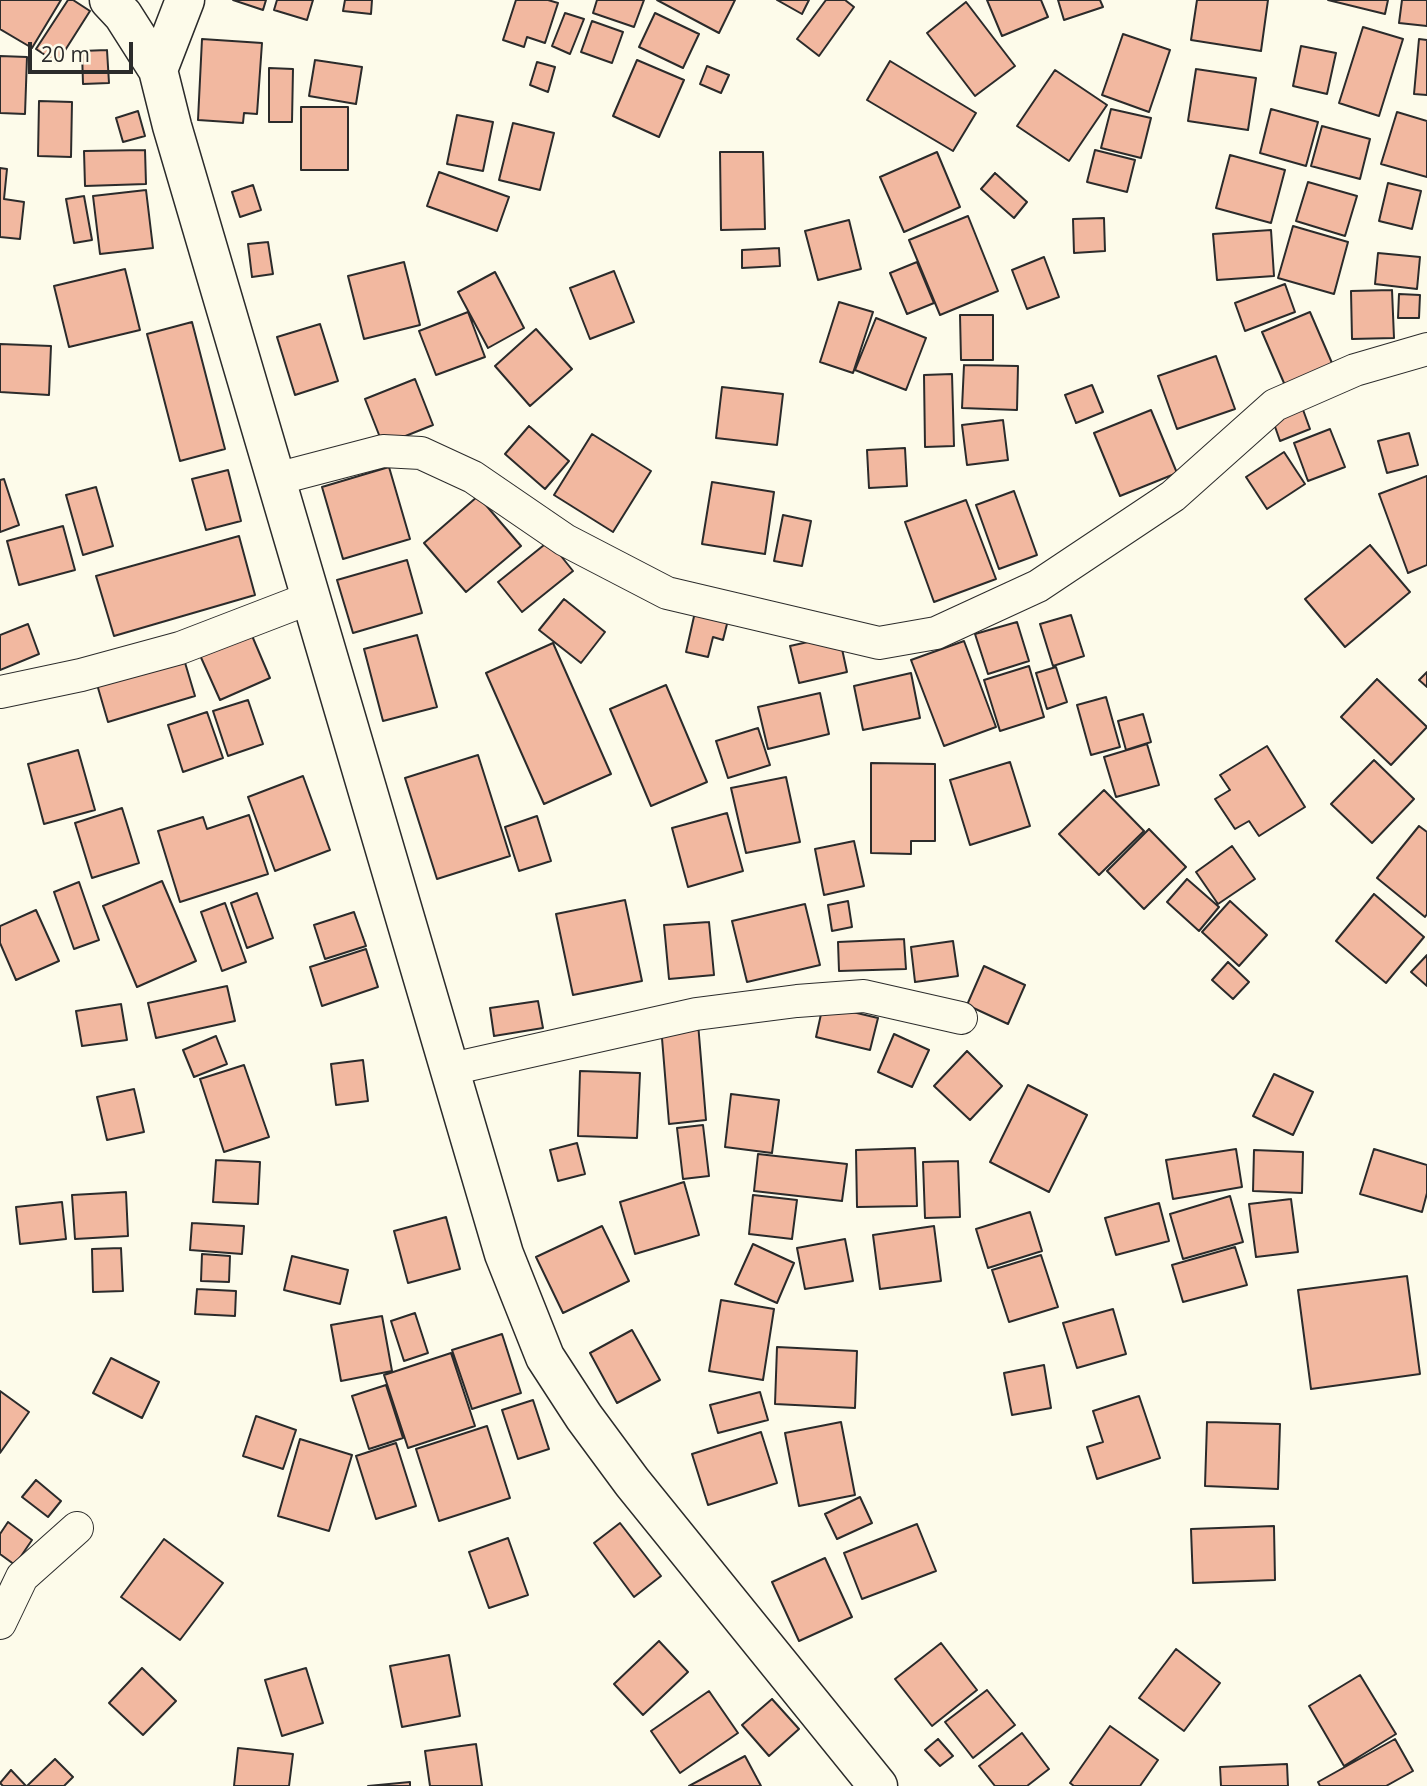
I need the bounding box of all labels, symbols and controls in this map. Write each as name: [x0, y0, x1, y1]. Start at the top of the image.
scale bar: [32, 28, 136, 72]
text: 20 m: [41, 40, 90, 68]

